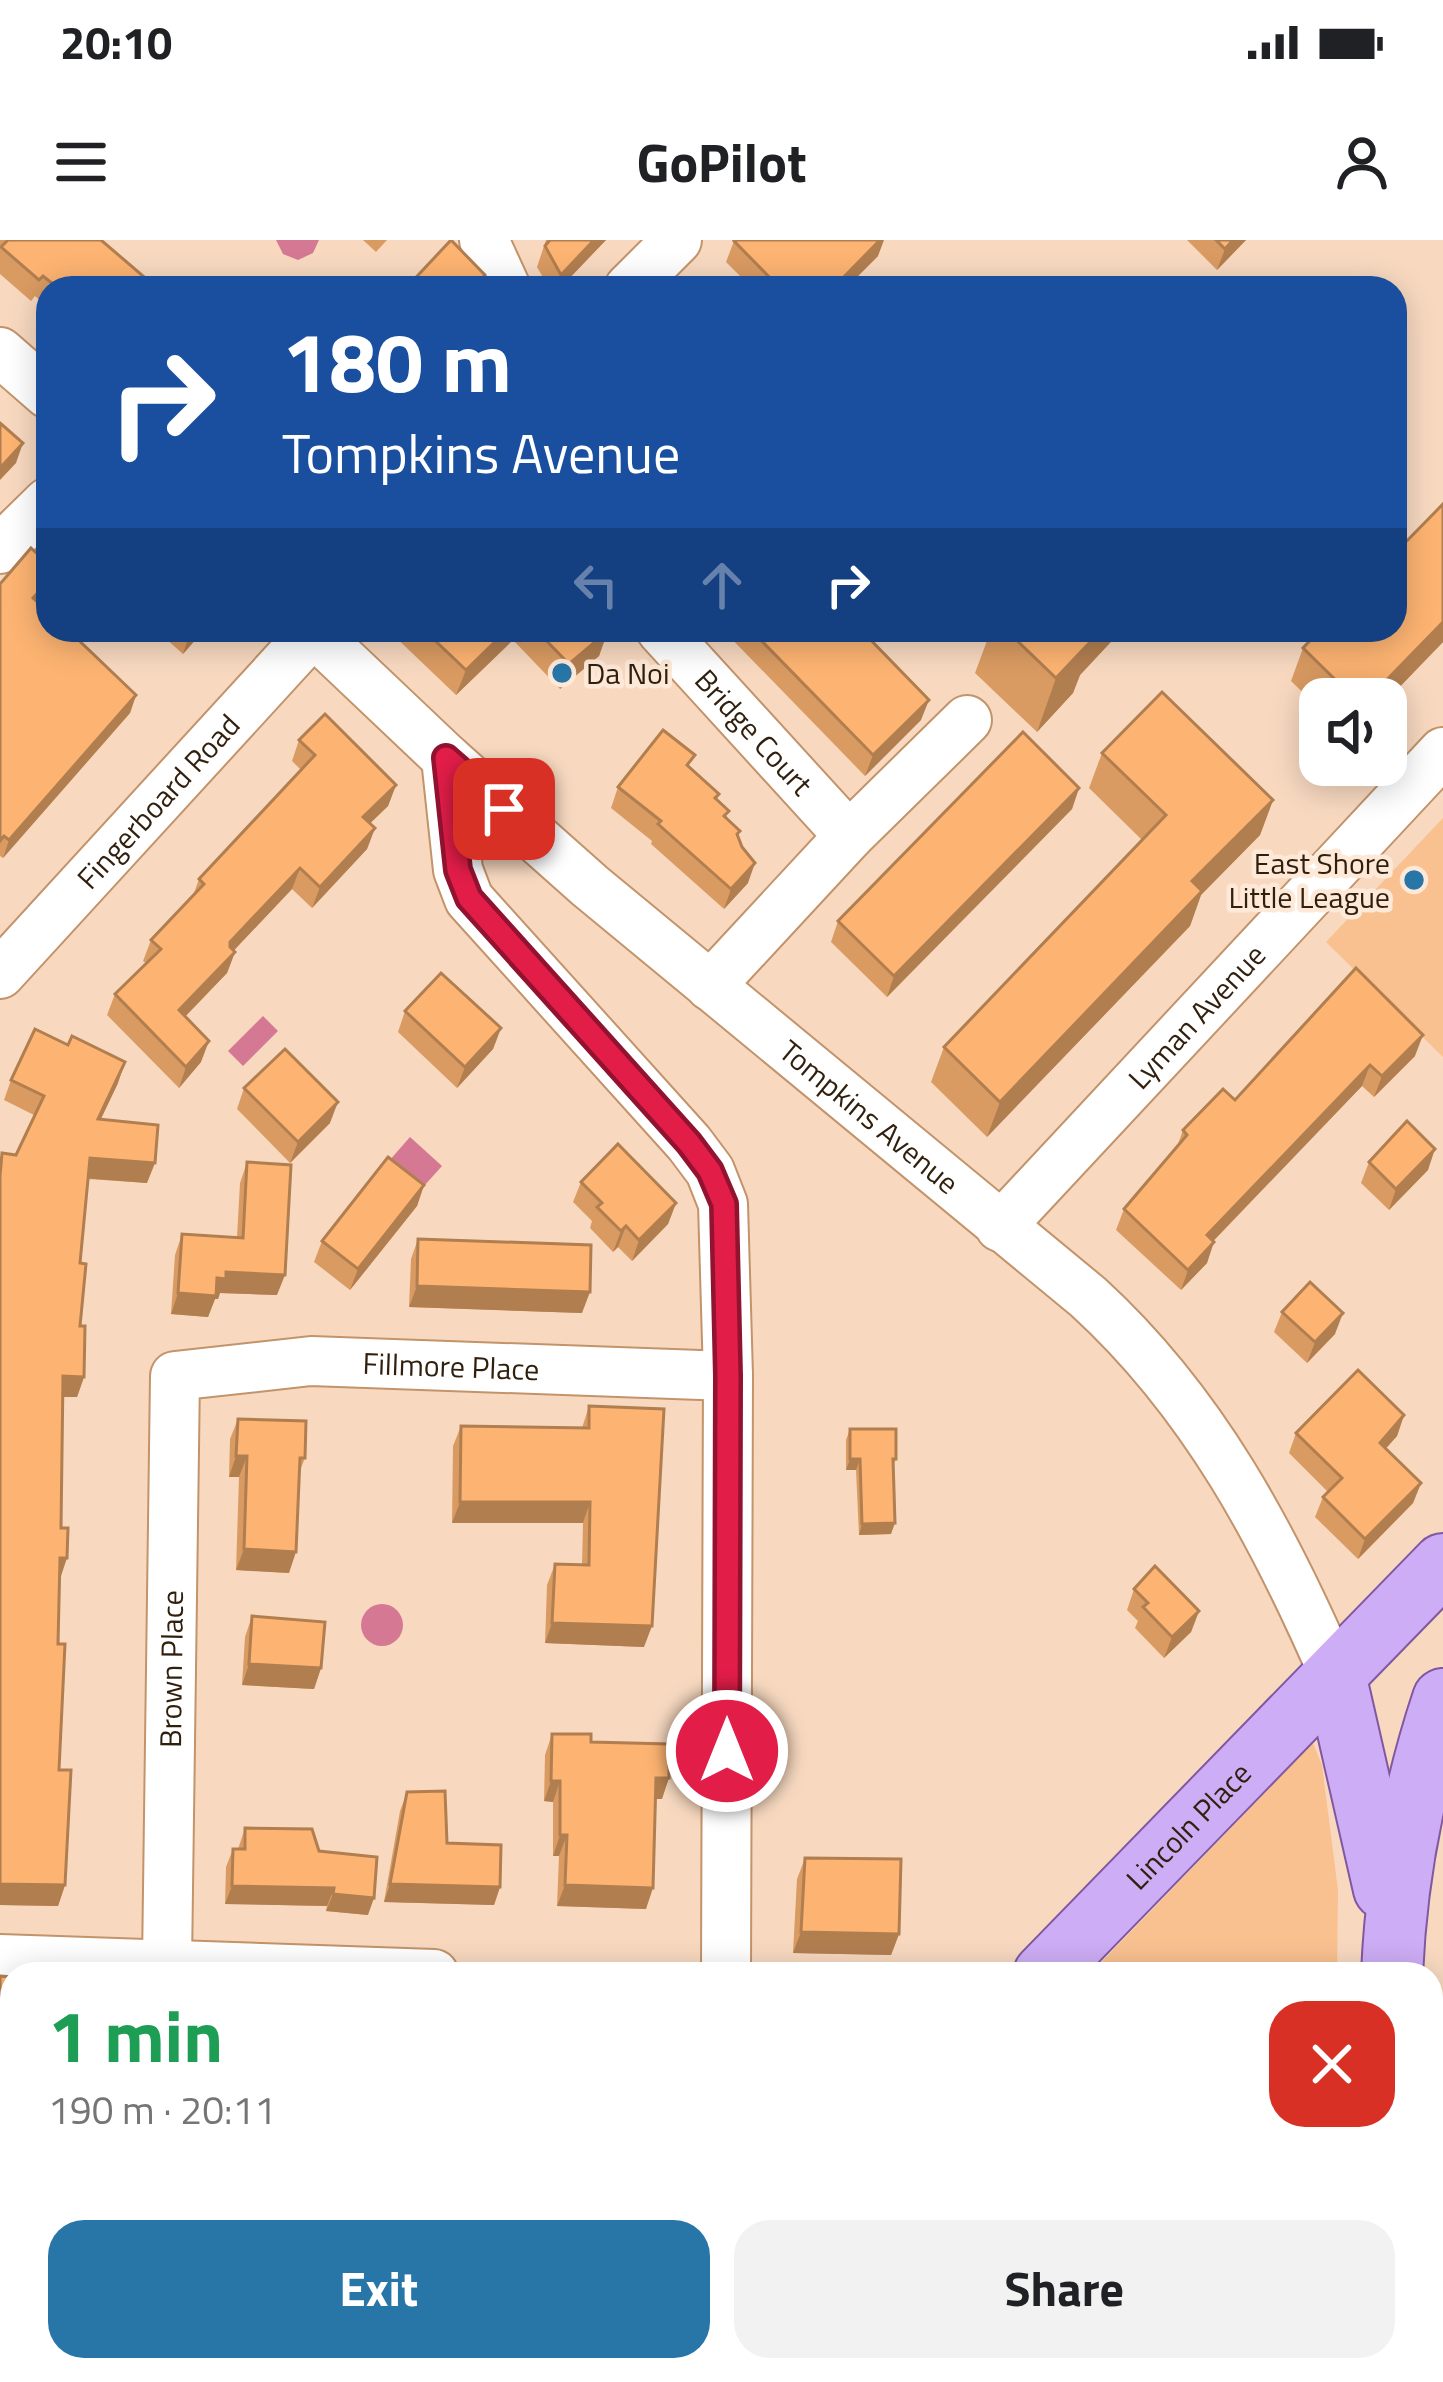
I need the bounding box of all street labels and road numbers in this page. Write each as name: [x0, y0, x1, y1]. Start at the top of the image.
street label: Bridge Court: [684, 658, 824, 806]
street label: Fingerboard Road: [66, 703, 250, 899]
street label: Lyman Avenue: [1117, 933, 1276, 1099]
street label: Tompkins Avenue: [769, 1028, 969, 1205]
street label: Fillmore Place: [362, 1340, 540, 1392]
street label: Brown Place: [147, 1590, 195, 1748]
street label: Lincoln Place: [1115, 1751, 1262, 1900]

